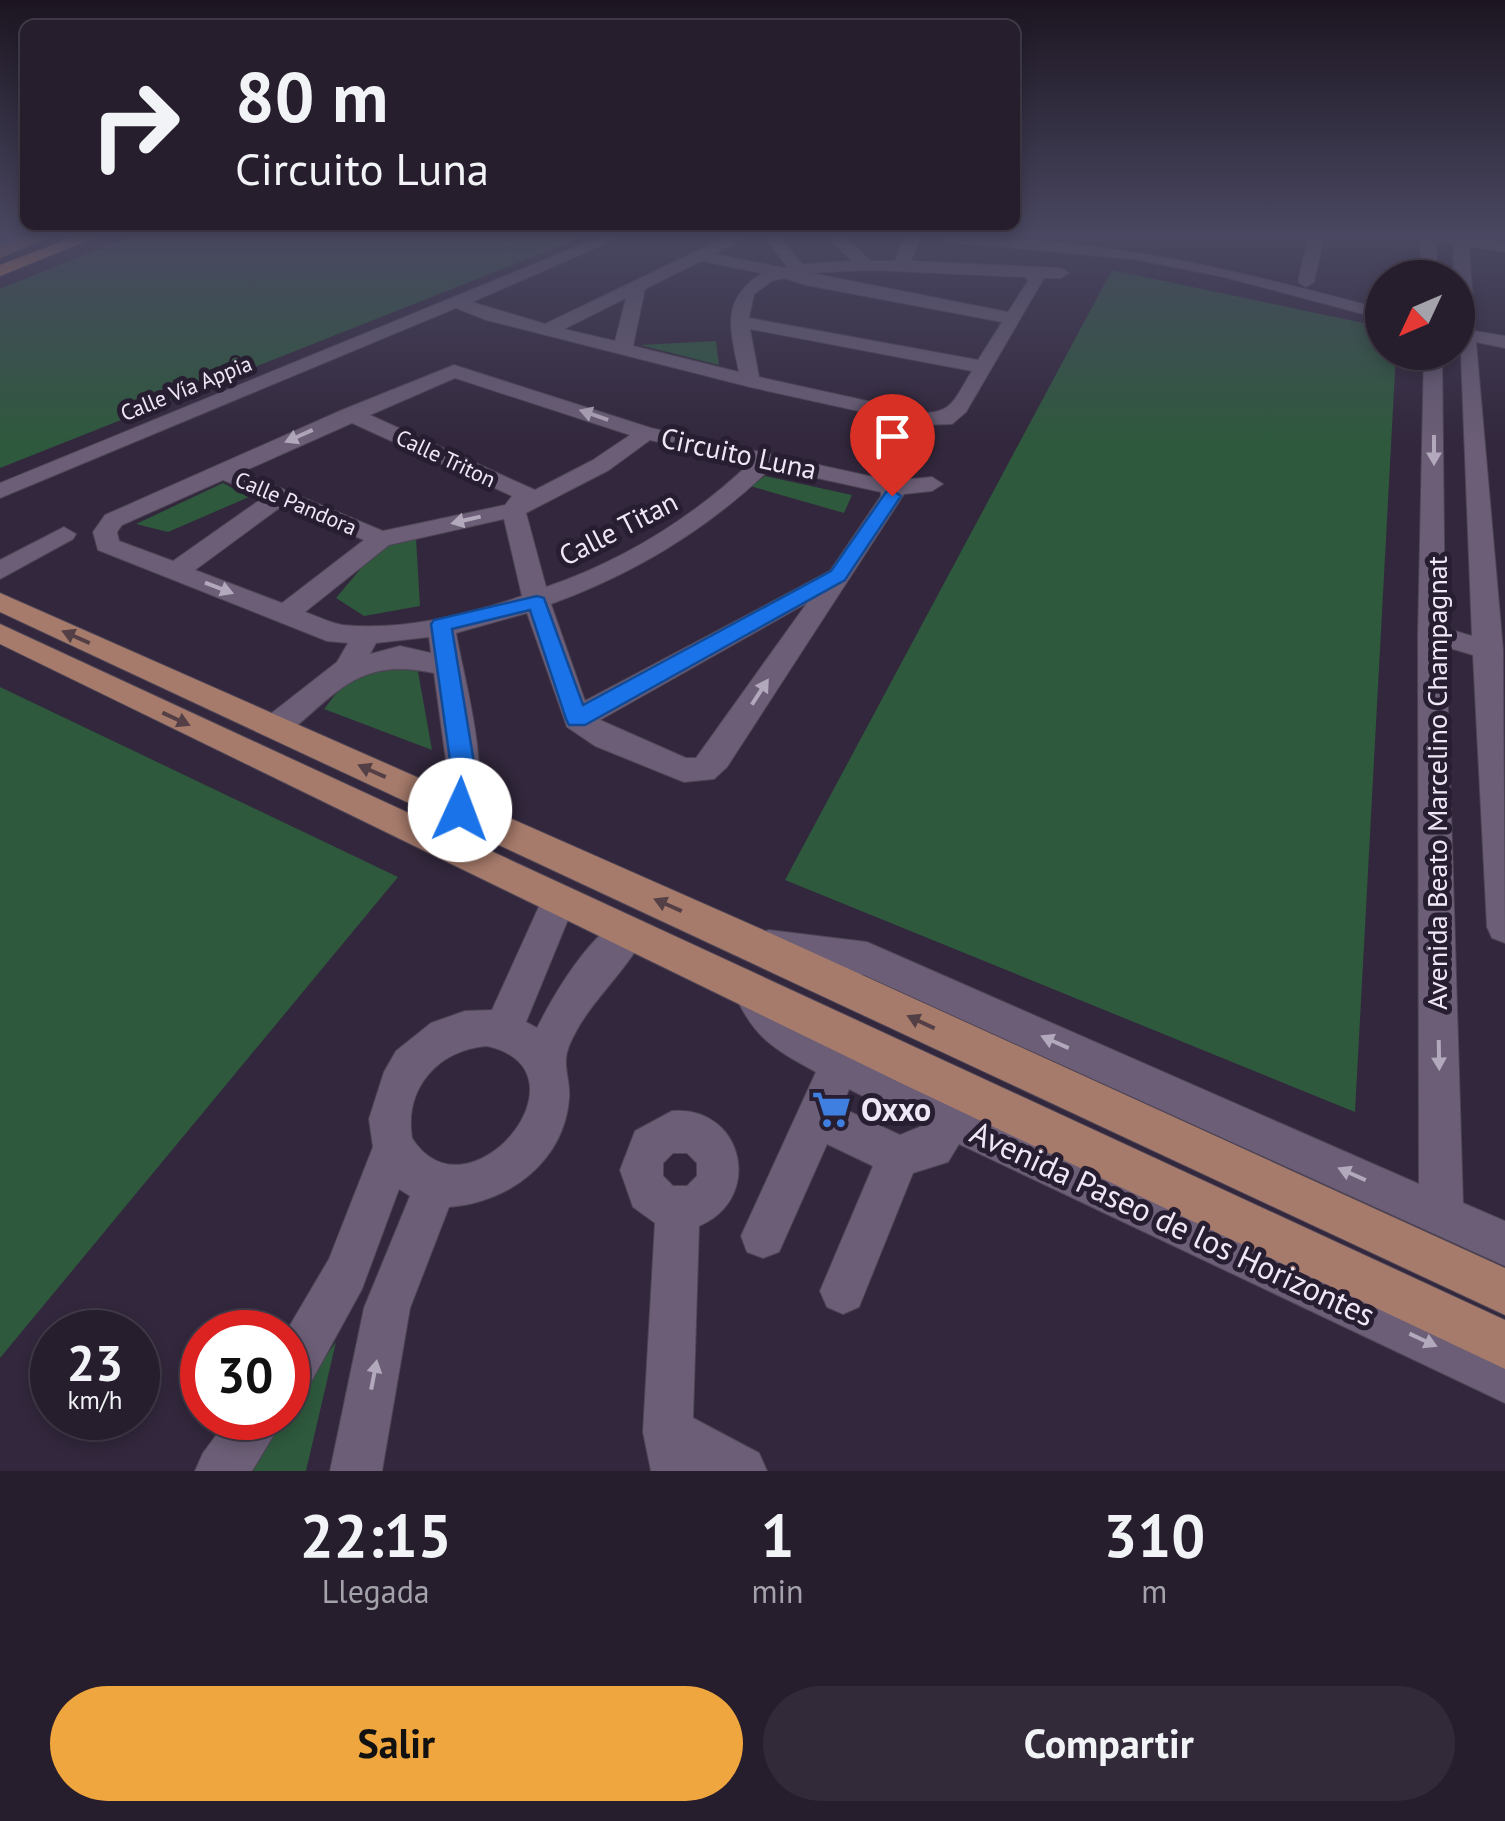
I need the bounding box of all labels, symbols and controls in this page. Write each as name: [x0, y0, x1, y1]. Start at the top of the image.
text: 80 m: [235, 51, 388, 141]
icon: right: [70, 60, 200, 190]
text: Circuito Luna: [235, 139, 489, 197]
north arrow: [1365, 260, 1475, 370]
map controls: [1365, 260, 1475, 370]
street label: Calle Vía Appia: [116, 349, 256, 427]
pin: [850, 394, 935, 497]
one-way arrow: [578, 407, 608, 422]
icon: arrive: [865, 409, 920, 464]
street label: Circuito Luna: [658, 418, 820, 488]
street label: Calle Triton: [392, 423, 500, 493]
one-way arrow: [284, 428, 314, 444]
one-way arrow: [1426, 434, 1442, 466]
street label: Calle Pandora: [231, 465, 361, 541]
street label: Calle Titan: [552, 482, 684, 574]
one-way arrow: [450, 513, 481, 528]
street label: Avenida Beato Marcelino Champagnat: [1418, 555, 1455, 1010]
one-way arrow: [204, 580, 234, 596]
one-way arrow: [61, 628, 90, 645]
one-way arrow: [750, 678, 768, 706]
one-way arrow: [161, 711, 190, 728]
position arrow: [408, 758, 512, 862]
one-way arrow: [357, 762, 386, 779]
one-way arrow: [653, 896, 682, 913]
one-way arrow: [906, 1013, 935, 1030]
one-way arrow: [1040, 1034, 1070, 1050]
one-way arrow: [1431, 1039, 1447, 1071]
supermarket icon: Oxxo: [810, 1088, 852, 1130]
place label: Oxxo: [861, 1088, 931, 1130]
street label: Avenida Paseo de los Horizontes: [964, 1111, 1382, 1335]
one-way arrow: [1337, 1166, 1367, 1182]
speed limit sign: 30: [180, 1310, 310, 1440]
text: 23: [67, 1330, 123, 1395]
one-way arrow: [1408, 1332, 1437, 1349]
one-way arrow: [367, 1359, 382, 1390]
text: km/h: [68, 1384, 122, 1416]
text: 22:15: [300, 1496, 452, 1574]
text: 1: [761, 1496, 795, 1574]
text: 310: [1103, 1496, 1205, 1574]
text: Llegada: [322, 1570, 430, 1612]
text: min: [752, 1570, 804, 1612]
text: m: [1141, 1570, 1167, 1612]
button: Salir: [50, 1686, 743, 1801]
button: Compartir: [763, 1686, 1455, 1801]

